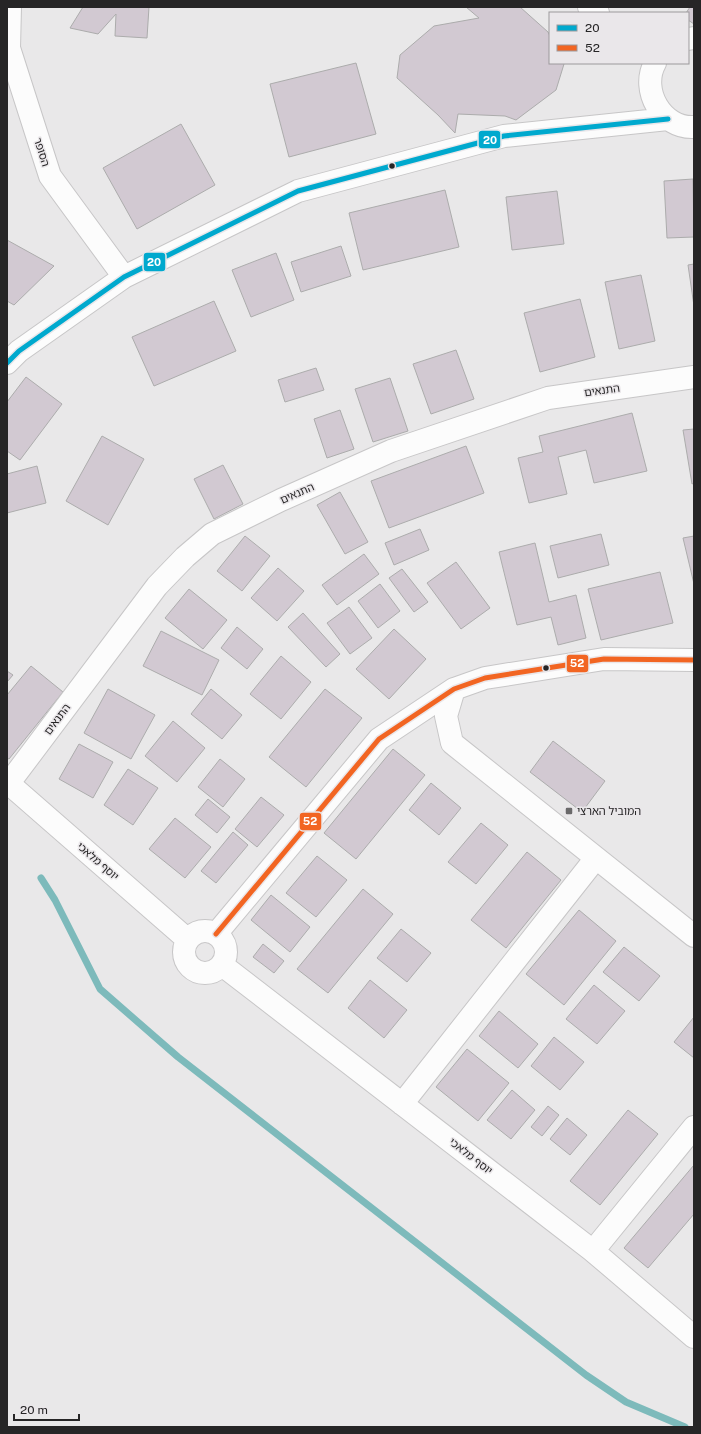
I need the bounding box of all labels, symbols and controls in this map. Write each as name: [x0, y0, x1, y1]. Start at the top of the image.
legend: [549, 12, 689, 64]
text: 20: [585, 21, 600, 35]
text: 52: [585, 41, 600, 55]
line badge: 20: [478, 130, 501, 149]
text: 20: [483, 134, 497, 146]
street label: הסופר: [32, 136, 52, 168]
unlabelled marker: [387, 161, 397, 171]
line badge: 20: [143, 252, 166, 272]
text: 20: [147, 256, 161, 268]
street label: התנאים: [583, 382, 621, 398]
street label: התנאים: [278, 480, 316, 506]
line badge: 52: [566, 654, 589, 673]
text: 52: [570, 657, 584, 669]
unlabelled marker: [541, 663, 551, 673]
street label: התנאים: [41, 701, 73, 737]
place label: המוביל הארצי: [577, 805, 641, 817]
marker: המוביל הארצי: [564, 806, 574, 816]
line badge: 52: [299, 812, 322, 831]
text: 52: [303, 815, 317, 827]
street label: יוסף מלאכי: [75, 840, 121, 882]
street label: יוסף מלאכי: [447, 1135, 495, 1177]
scale bar: [14, 1396, 79, 1422]
text: 20 m: [20, 1403, 48, 1417]

